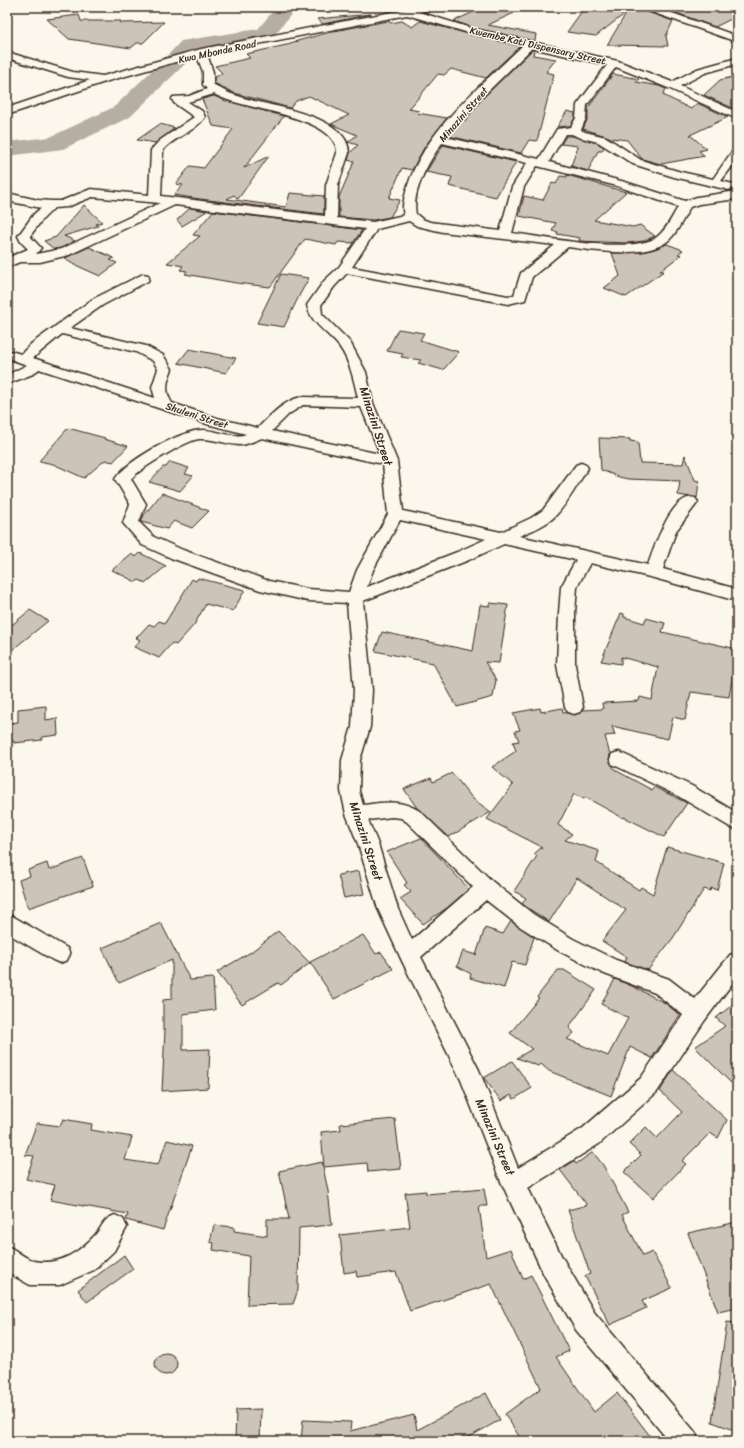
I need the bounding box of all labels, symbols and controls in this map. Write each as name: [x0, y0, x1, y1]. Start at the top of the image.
street label: Kwembe Kati Dispensary Street: [468, 22, 608, 71]
street label: Kwa Mbonde Road: [177, 35, 258, 69]
street label: Minazini Street: [435, 82, 494, 146]
street label: Minazini Street: [353, 384, 399, 470]
street label: Shuleni Street: [163, 397, 231, 435]
street label: Minazini Street: [343, 799, 389, 885]
street label: Minazini Street: [469, 1095, 522, 1180]

